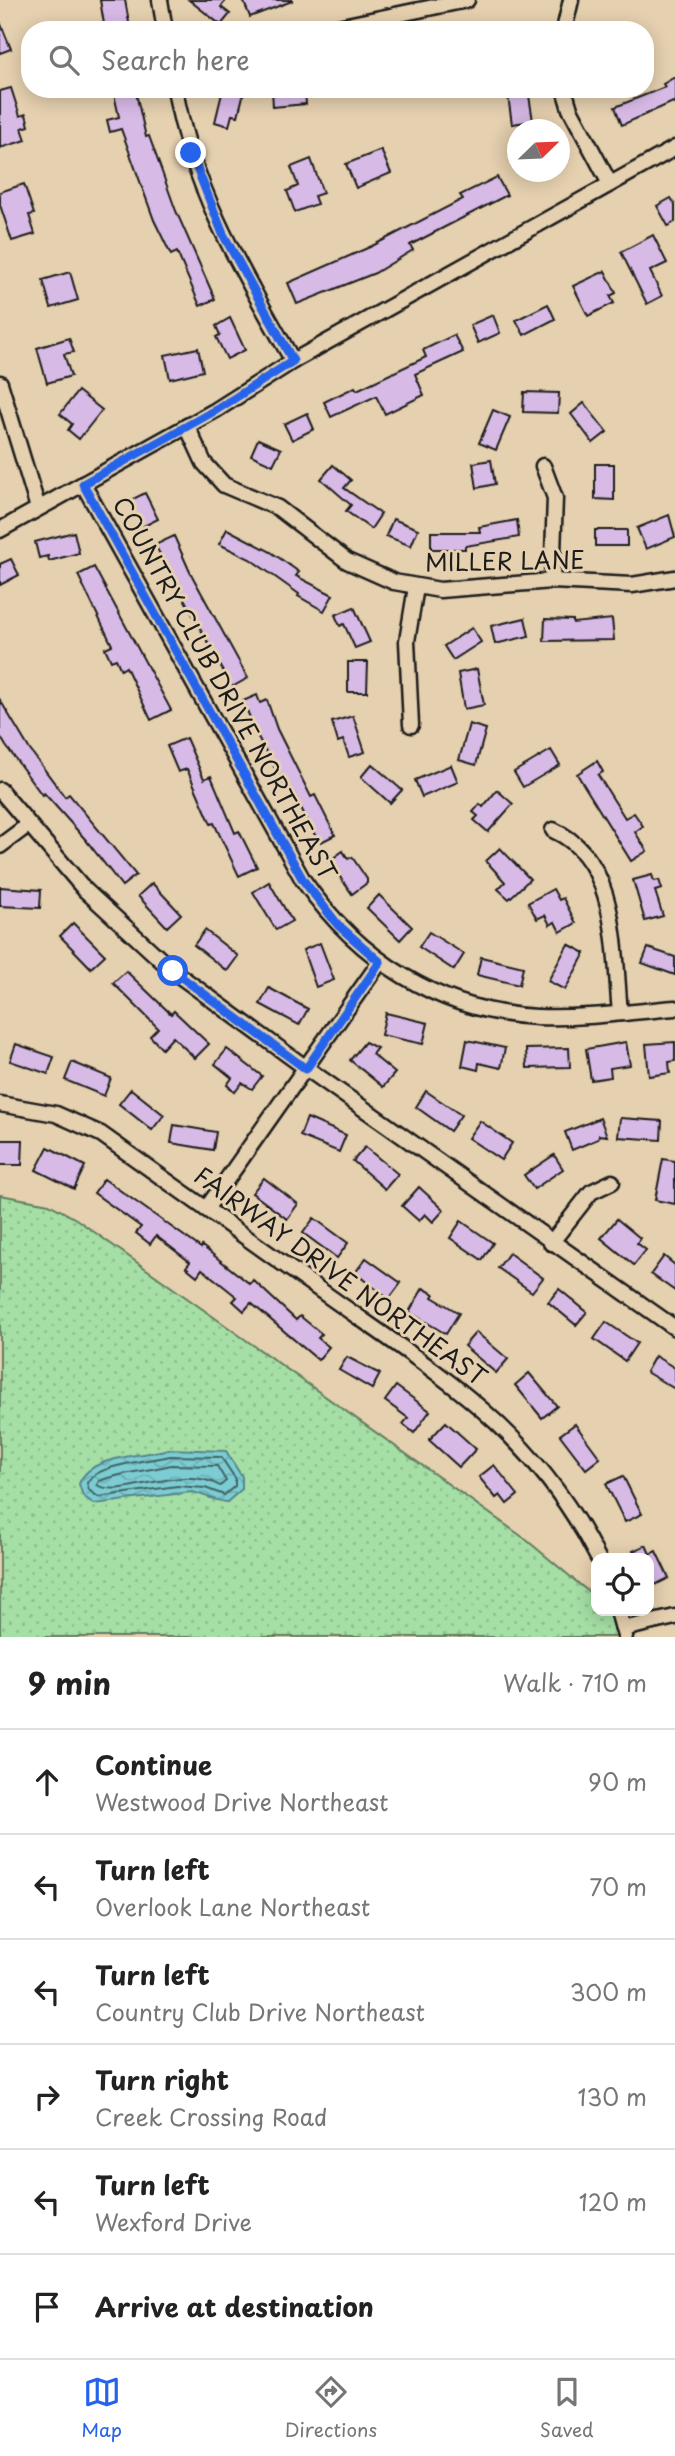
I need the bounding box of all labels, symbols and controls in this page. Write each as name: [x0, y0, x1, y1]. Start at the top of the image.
search box: [21, 21, 654, 98]
text: Search here: [101, 40, 250, 79]
icon: search: [45, 41, 83, 79]
north arrow: [507, 119, 570, 182]
route end: [175, 137, 206, 168]
street label: COUNTRY CLUB DRIVE NORTHEAST: [105, 490, 347, 887]
street label: MILLER LANE: [425, 541, 585, 579]
route start: [157, 955, 188, 986]
street label: FAIRWAY DRIVE NORTHEAST: [187, 1157, 495, 1394]
map controls: [591, 1553, 654, 1616]
button: locate: [591, 1553, 654, 1616]
text: 9 min: [28, 1660, 111, 1705]
text: Walk · 710 m: [503, 1665, 647, 1700]
text: Continue: [95, 1745, 212, 1784]
icon: ahead: [28, 1763, 66, 1801]
text: 90 m: [588, 1764, 647, 1799]
text: Westwood Drive Northeast: [95, 1784, 388, 1819]
text: Turn left: [95, 1850, 210, 1889]
icon: left: [28, 1868, 66, 1906]
text: 70 m: [589, 1869, 647, 1904]
text: Overlook Lane Northeast: [95, 1889, 370, 1924]
text: Turn left: [95, 1955, 210, 1994]
icon: left: [28, 1973, 66, 2011]
text: 300 m: [570, 1974, 647, 2009]
text: Country Club Drive Northeast: [95, 1994, 425, 2029]
text: Turn right: [95, 2060, 229, 2099]
icon: right: [28, 2078, 66, 2116]
text: 130 m: [577, 2079, 647, 2114]
text: Creek Crossing Road: [95, 2099, 327, 2134]
text: Turn left: [95, 2165, 210, 2204]
icon: left: [28, 2183, 66, 2221]
text: 120 m: [579, 2184, 647, 2219]
text: Wexford Drive: [95, 2204, 252, 2239]
text: Arrive at destination: [95, 2287, 374, 2326]
icon: arrive: [28, 2288, 66, 2326]
tab: Map: [81, 2373, 122, 2443]
tab: Directions: [285, 2373, 377, 2443]
tab: Saved: [540, 2373, 594, 2443]

